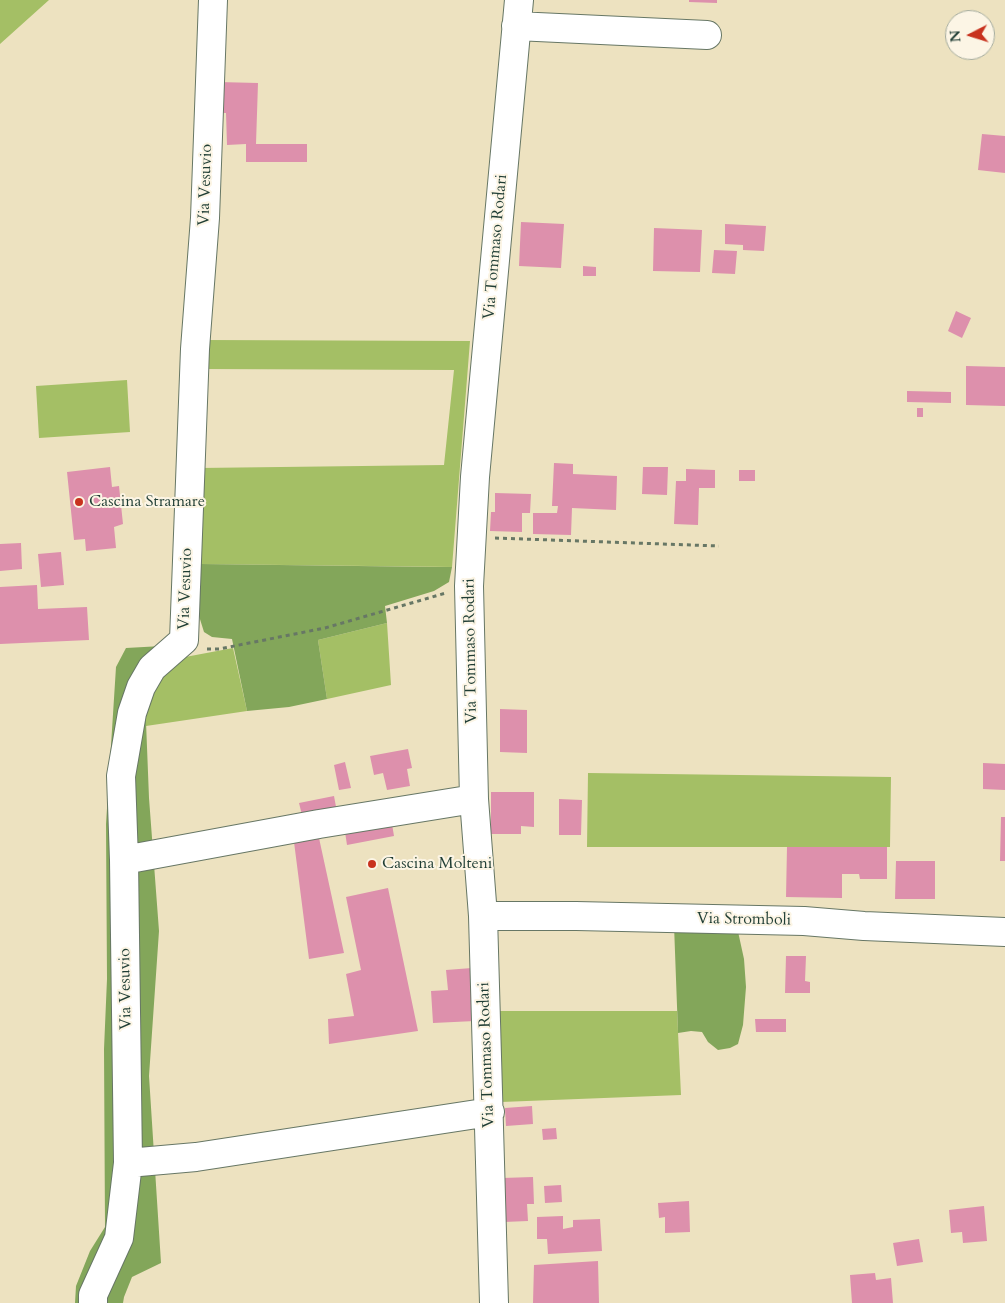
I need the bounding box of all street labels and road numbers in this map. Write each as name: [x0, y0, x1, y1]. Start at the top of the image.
street label: Via Vesuvio: [195, 144, 217, 226]
street label: Via Tommaso Rodari: [480, 174, 512, 320]
street label: Via Vesuvio: [175, 548, 197, 630]
street label: Via Tommaso Rodari: [460, 578, 482, 724]
street label: Via Stromboli: [697, 910, 791, 930]
street label: Via Vesuvio: [116, 948, 136, 1030]
street label: Via Tommaso Rodari: [475, 982, 499, 1128]

